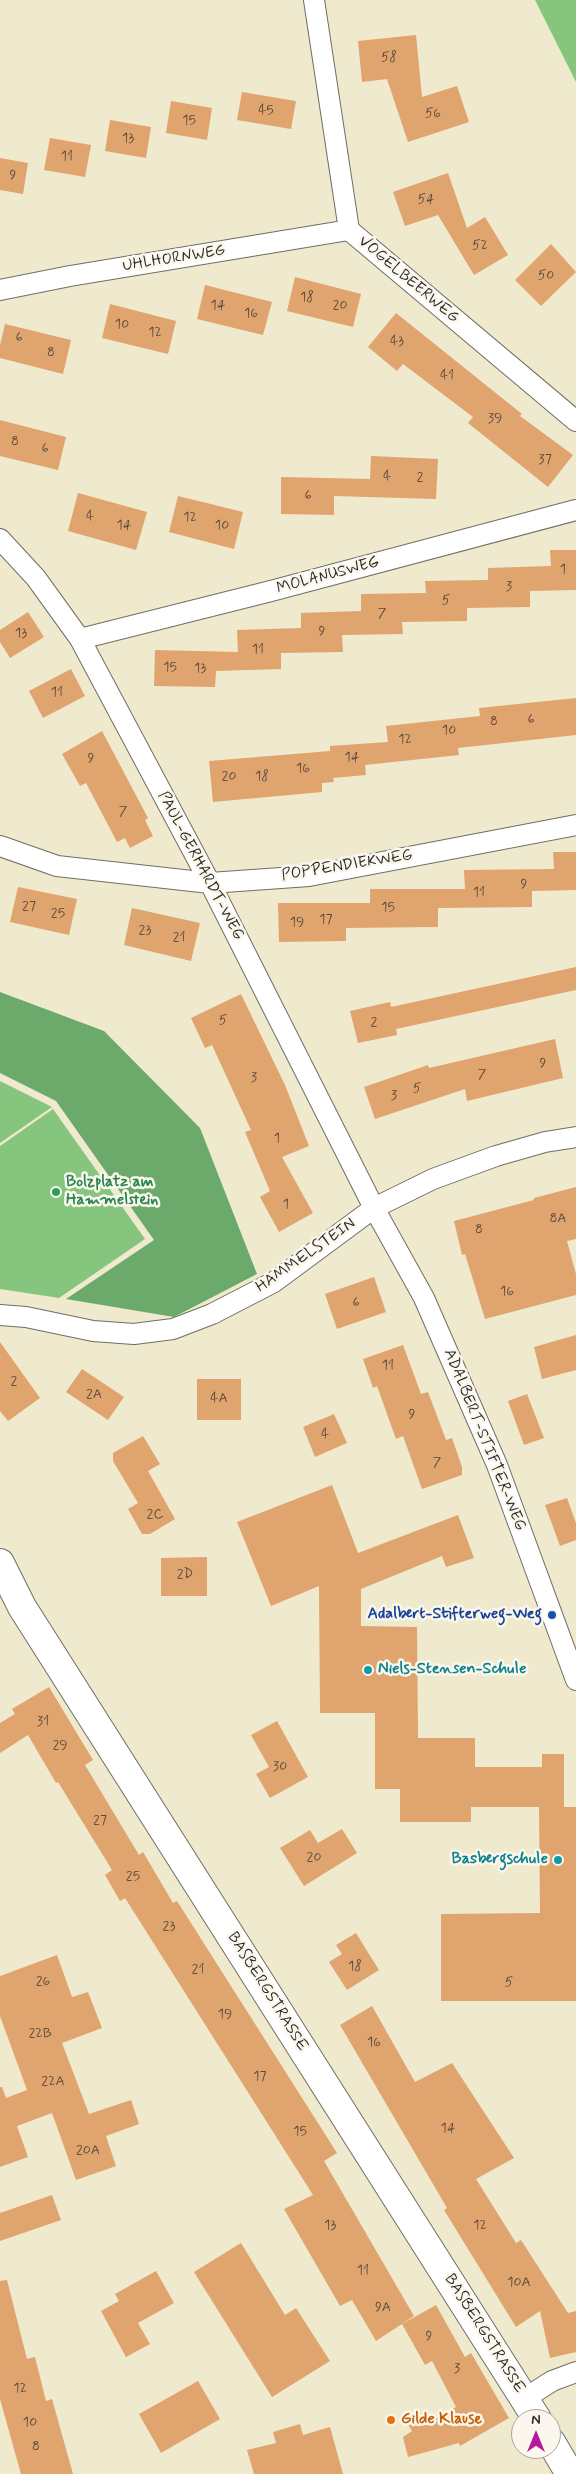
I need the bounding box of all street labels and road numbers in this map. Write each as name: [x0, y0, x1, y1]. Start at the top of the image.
street label: VOGELBEERWEG: [354, 232, 462, 328]
street label: UHLHORNWEG: [121, 241, 227, 277]
street label: MOLANUSWEG: [275, 553, 381, 599]
street label: PAUL-GERHARDT-WEG: [153, 788, 247, 944]
street label: POPPENDIEKWEG: [280, 846, 414, 886]
street label: HAMMELSTEIN: [253, 1215, 359, 1297]
street label: ADALBERT-STIFTER-WEG: [439, 1346, 529, 1534]
street label: BASBERGSTRASSE: [223, 1929, 311, 2055]
street label: BASBERGSTRASSE: [440, 2271, 528, 2397]

